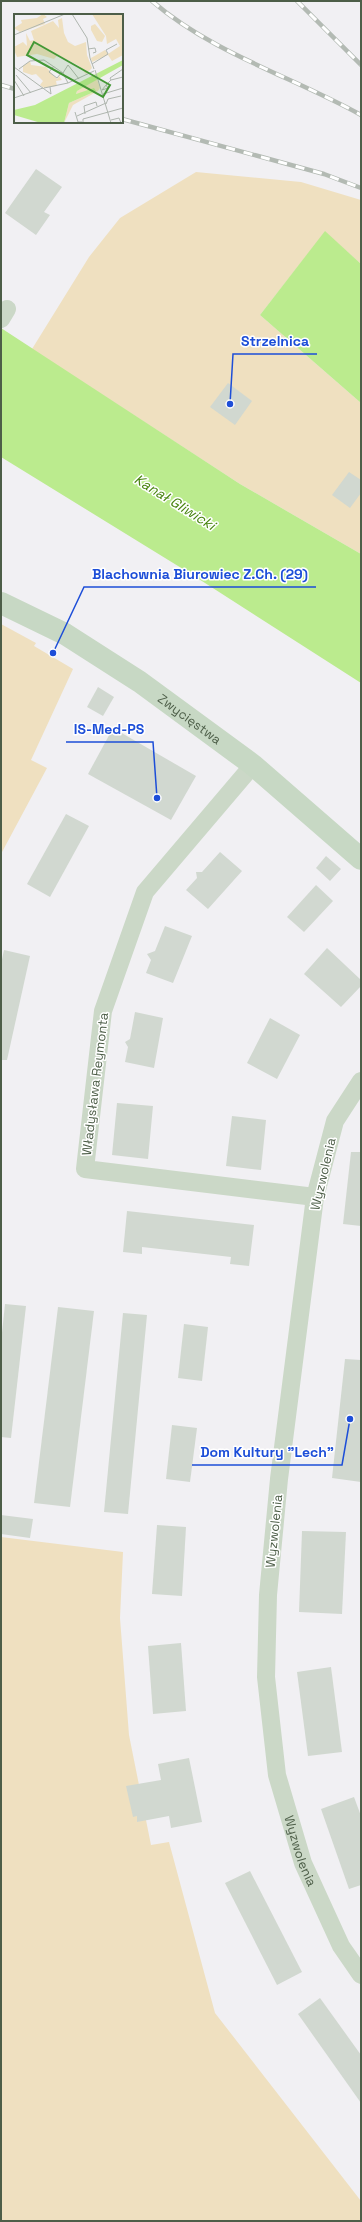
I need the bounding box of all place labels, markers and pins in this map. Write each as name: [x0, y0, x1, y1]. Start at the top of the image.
callout: Strzelnica: [233, 328, 317, 354]
callout: Blachownia Biurowiec Z.Ch. (29): [84, 561, 316, 587]
callout: IS-Med-PS: [66, 716, 153, 742]
callout: Dom Kultury "Lech": [192, 1439, 342, 1465]

